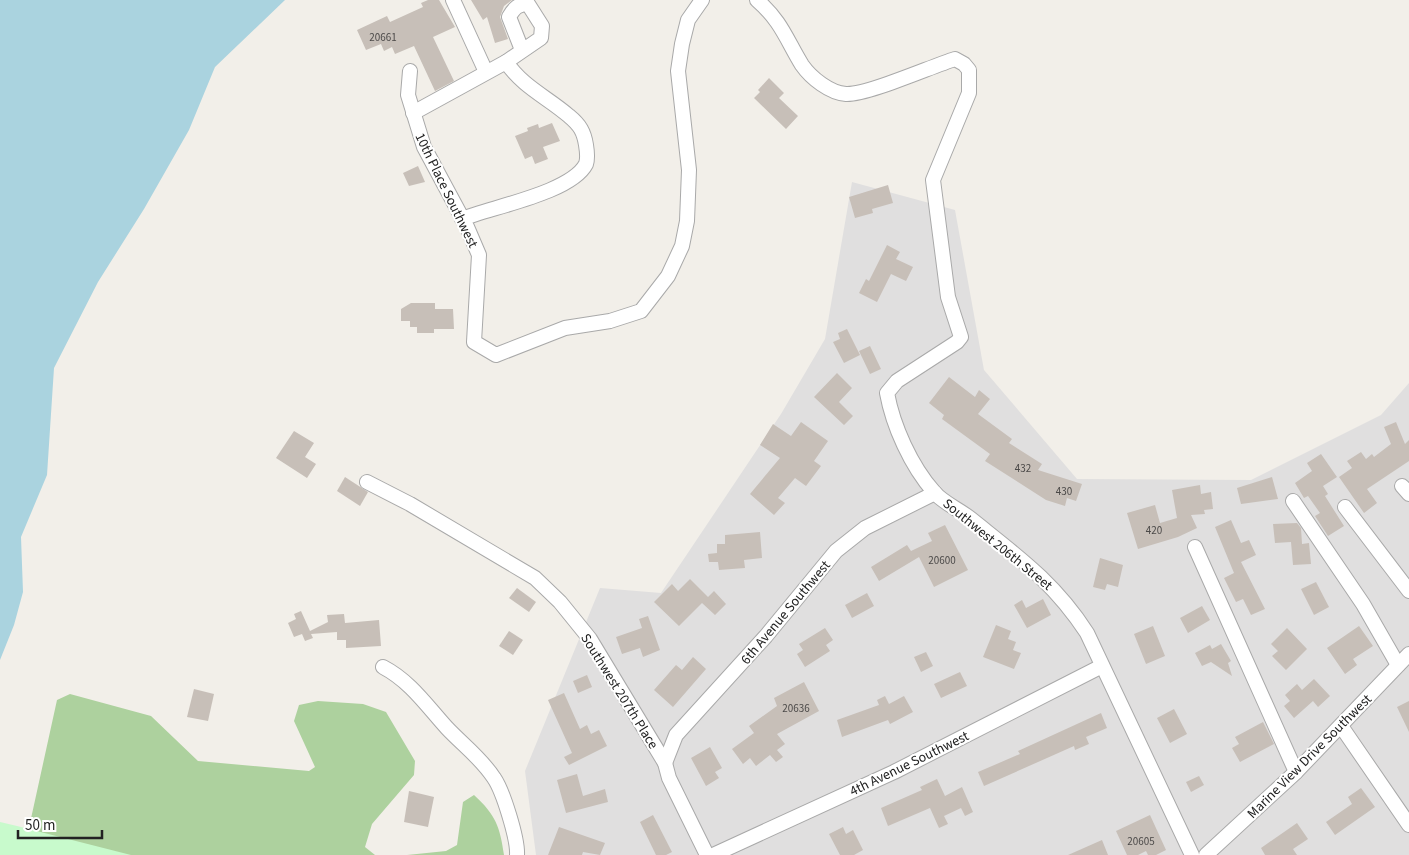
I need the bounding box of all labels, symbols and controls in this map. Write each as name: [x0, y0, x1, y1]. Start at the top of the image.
house number: 20661: [369, 30, 397, 45]
street label: 10th Place Southwest: [410, 130, 483, 252]
house number: 432: [1015, 461, 1031, 476]
house number: 430: [1056, 484, 1072, 499]
street label: Southwest 206th Street: [938, 494, 1057, 596]
house number: 420: [1146, 523, 1162, 538]
house number: 20600: [928, 553, 956, 568]
street label: 6th Avenue Southwest: [736, 556, 835, 669]
street label: Southwest 207th Place: [576, 630, 663, 753]
street label: Marine View Drive Southwest: [1243, 690, 1377, 824]
house number: 20636: [782, 701, 810, 716]
street label: 4th Avenue Southwest: [846, 726, 973, 801]
scale bar: [18, 808, 101, 840]
text: 50 m: [25, 815, 55, 836]
house number: 20605: [1127, 834, 1155, 849]

